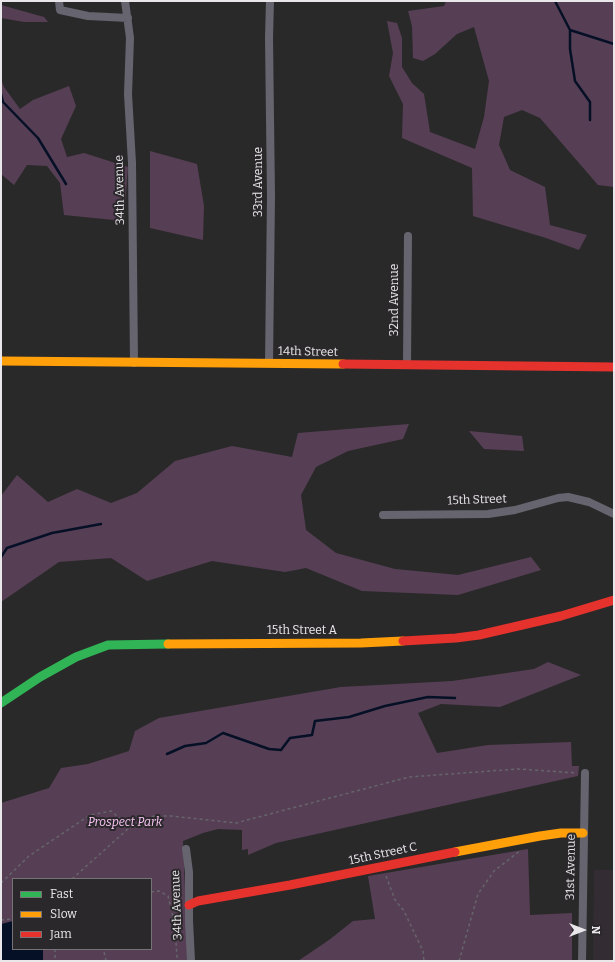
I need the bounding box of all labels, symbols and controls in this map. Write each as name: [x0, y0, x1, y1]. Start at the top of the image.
street label: 33rd Avenue: [252, 147, 266, 217]
street label: 34th Avenue: [112, 155, 128, 225]
street label: 32nd Avenue: [388, 264, 402, 336]
street label: 14th Street: [278, 344, 338, 360]
street label: 15th Street: [447, 492, 507, 508]
street label: 15th Street A: [267, 624, 337, 638]
park label: Prospect Park: [88, 816, 162, 830]
street label: 31st Avenue: [563, 834, 579, 900]
street label: 15th Street C: [348, 840, 418, 868]
street label: 34th Avenue: [169, 870, 185, 940]
legend: [12, 878, 152, 950]
text: Fast: [50, 887, 73, 901]
text: Slow: [50, 907, 77, 921]
north arrow: [563, 910, 603, 950]
text: N: [589, 926, 602, 934]
text: Jam: [50, 927, 72, 941]

